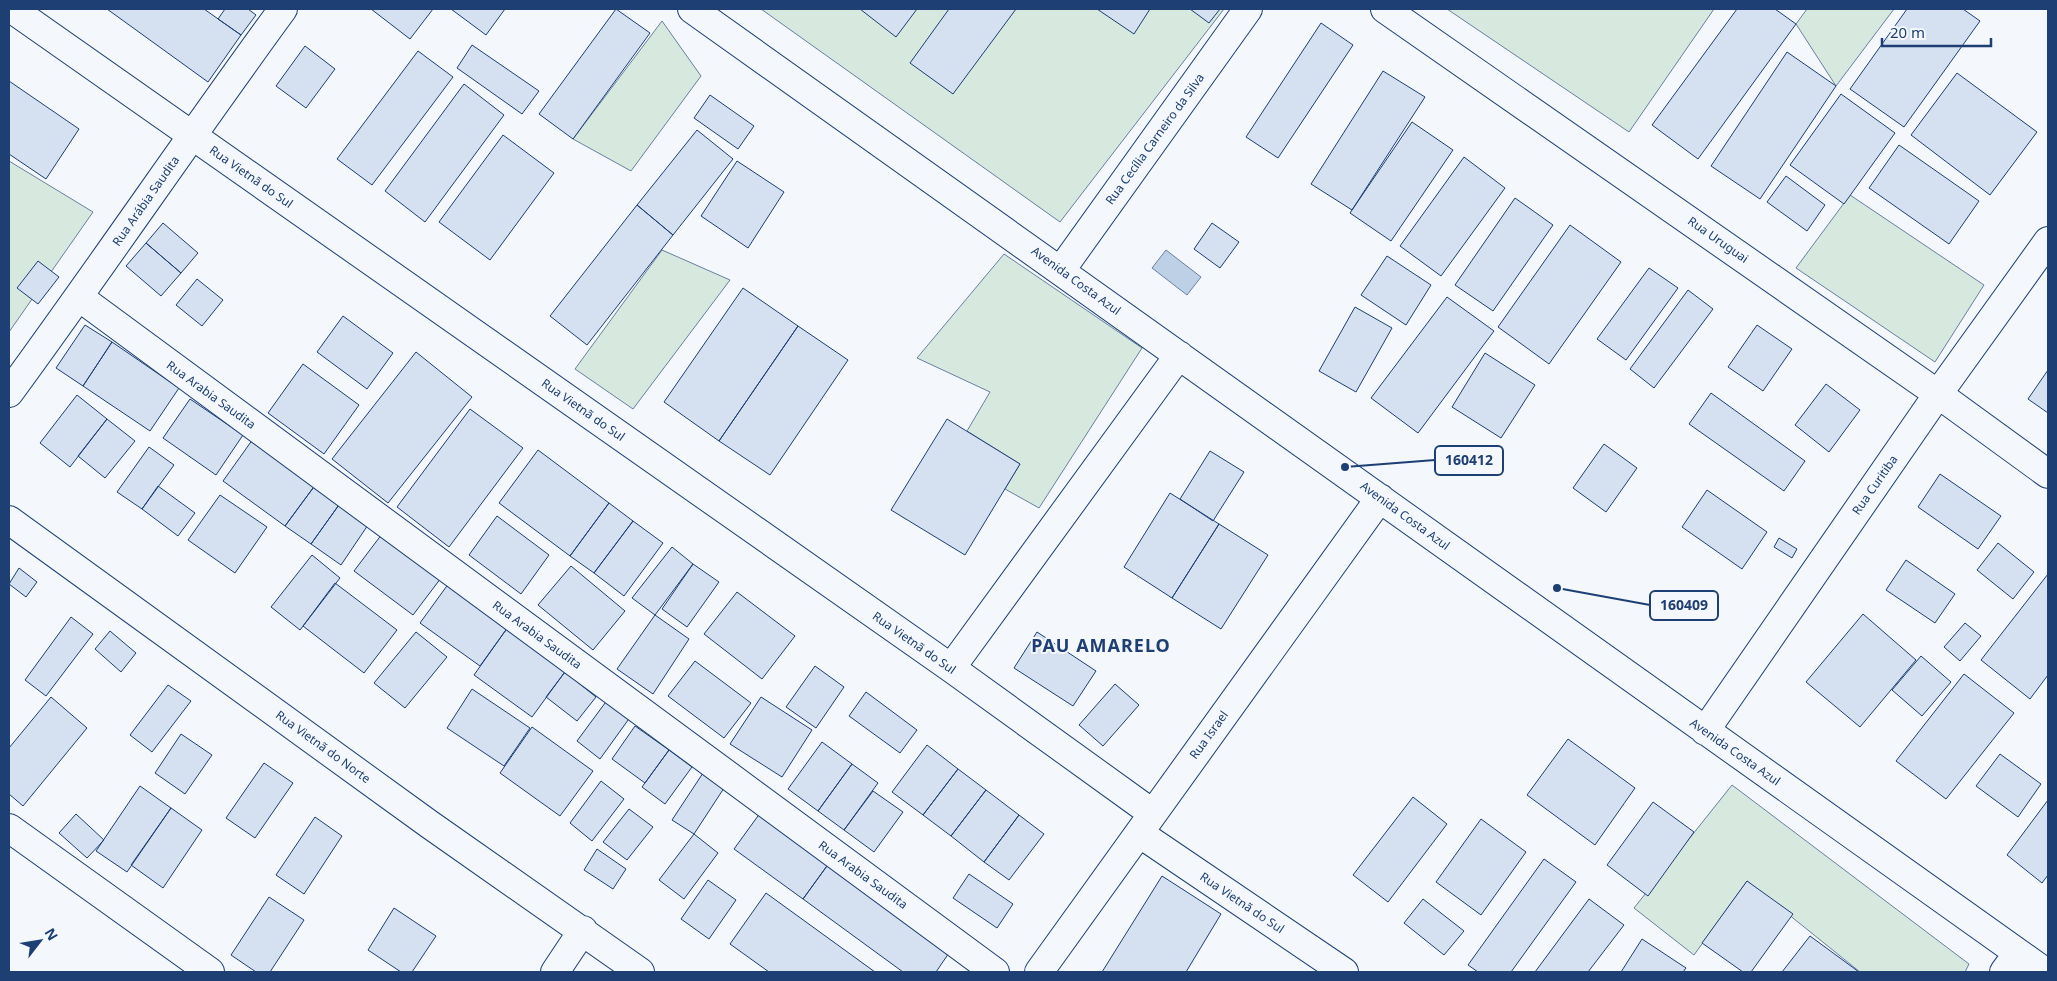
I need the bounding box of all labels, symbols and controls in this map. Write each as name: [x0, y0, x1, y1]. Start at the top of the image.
scale bar: [1882, 15, 1991, 47]
text: 20 m: [1890, 22, 1925, 42]
street label: Rua Cecília Carneiro da Silva: [1101, 70, 1208, 208]
street label: Rua Vietnã do Sul: [206, 141, 296, 212]
street label: Rua Arábia Saudita: [108, 152, 183, 249]
street label: Rua Uruguai: [1685, 212, 1752, 267]
street label: Avenida Costa Azul: [1028, 242, 1125, 319]
street label: Rua Arabia Saudita: [163, 356, 259, 433]
street label: Rua Vietnã do Sul: [538, 374, 628, 445]
callout: 160412: [1435, 446, 1503, 475]
text: 160412: [1445, 450, 1493, 469]
street label: Rua Curitiba: [1848, 451, 1901, 518]
street label: Avenida Costa Azul: [1357, 477, 1454, 554]
callout: 160409: [1650, 591, 1718, 620]
text: 160409: [1660, 595, 1708, 614]
street label: Rua Arabia Saudita: [489, 596, 585, 673]
street label: Rua Vietnã do Sul: [869, 607, 959, 678]
district label: PAU AMARELO: [1031, 633, 1171, 657]
street label: Rua Vietnã do Norte: [272, 706, 374, 787]
street label: Rua Israel: [1185, 707, 1232, 762]
street label: Avenida Costa Azul: [1687, 714, 1784, 789]
street label: Rua Arabia Saudita: [815, 836, 911, 913]
street label: Rua Vietnã do Sul: [1197, 868, 1288, 937]
north arrow: [15, 916, 65, 966]
text: N: [40, 924, 63, 944]

